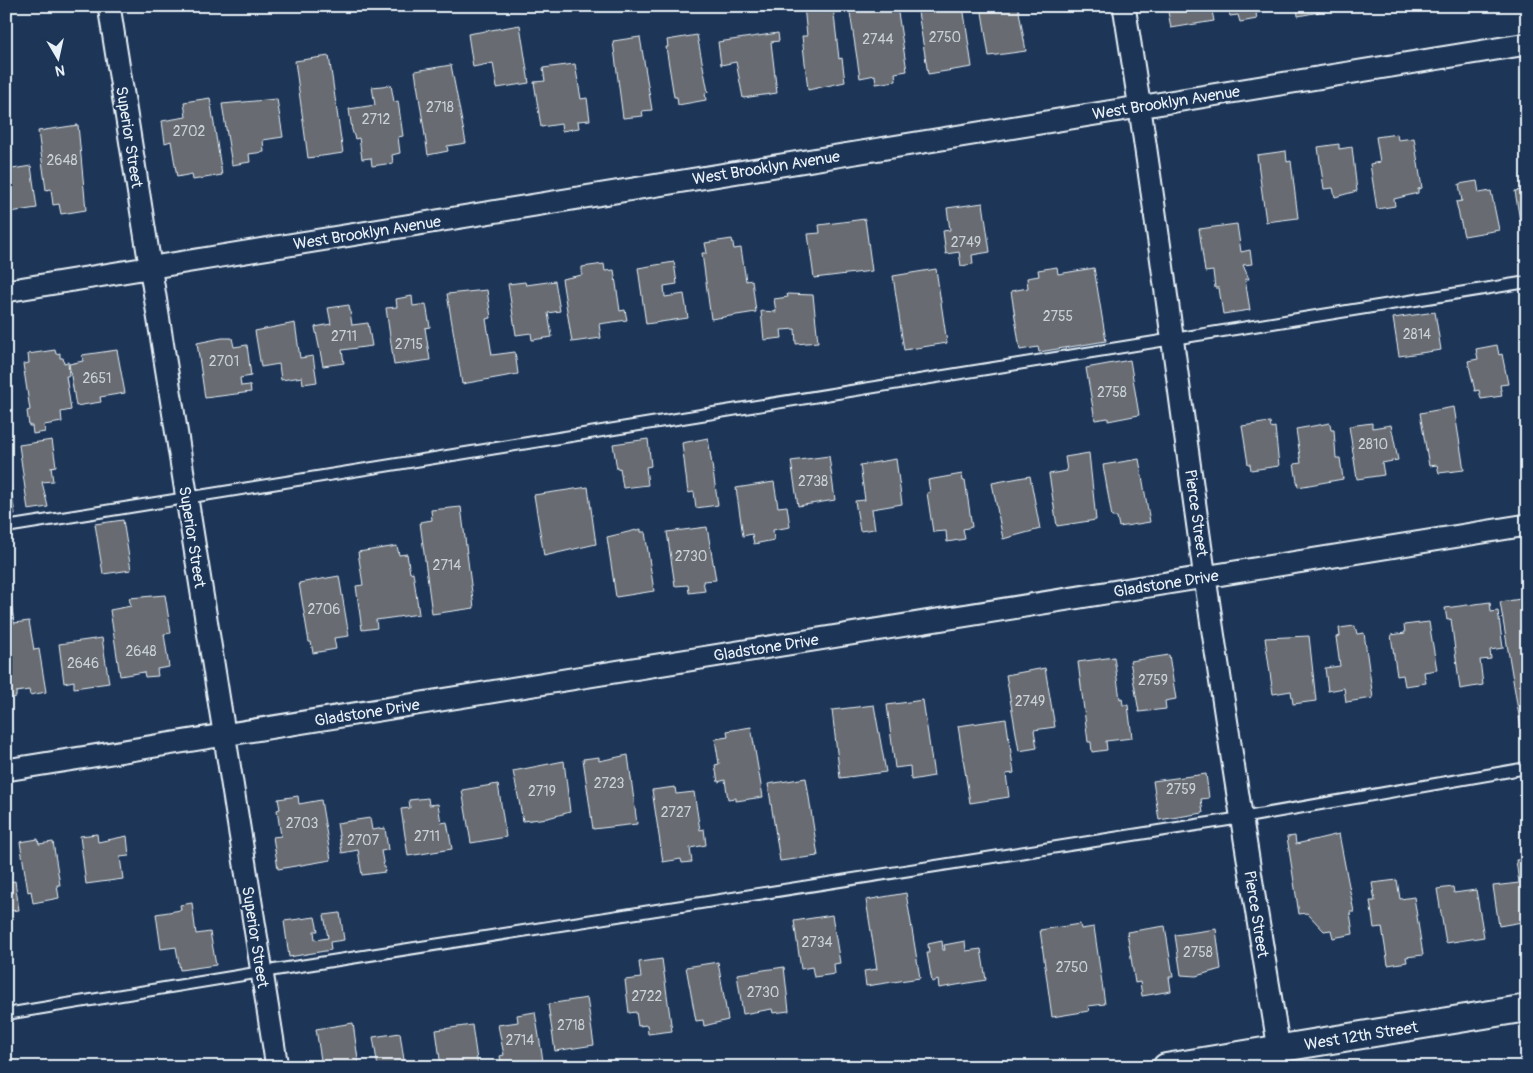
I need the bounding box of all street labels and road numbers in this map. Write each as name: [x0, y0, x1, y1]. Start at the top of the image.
street label: West Brooklyn Avenue: [1091, 81, 1242, 125]
street label: Superior Street: [111, 85, 147, 190]
street label: West Brooklyn Avenue: [691, 146, 842, 190]
street label: West Brooklyn Avenue: [292, 211, 443, 255]
street label: Pierce Street: [1180, 468, 1212, 559]
street label: Superior Street: [174, 485, 210, 590]
street label: Gladstone Drive: [1112, 566, 1220, 602]
street label: Gladstone Drive: [712, 630, 820, 666]
street label: Gladstone Drive: [313, 695, 421, 731]
street label: Pierce Street: [1239, 869, 1273, 960]
street label: Superior Street: [237, 885, 273, 990]
street label: West 12th Street: [1303, 1017, 1420, 1055]

